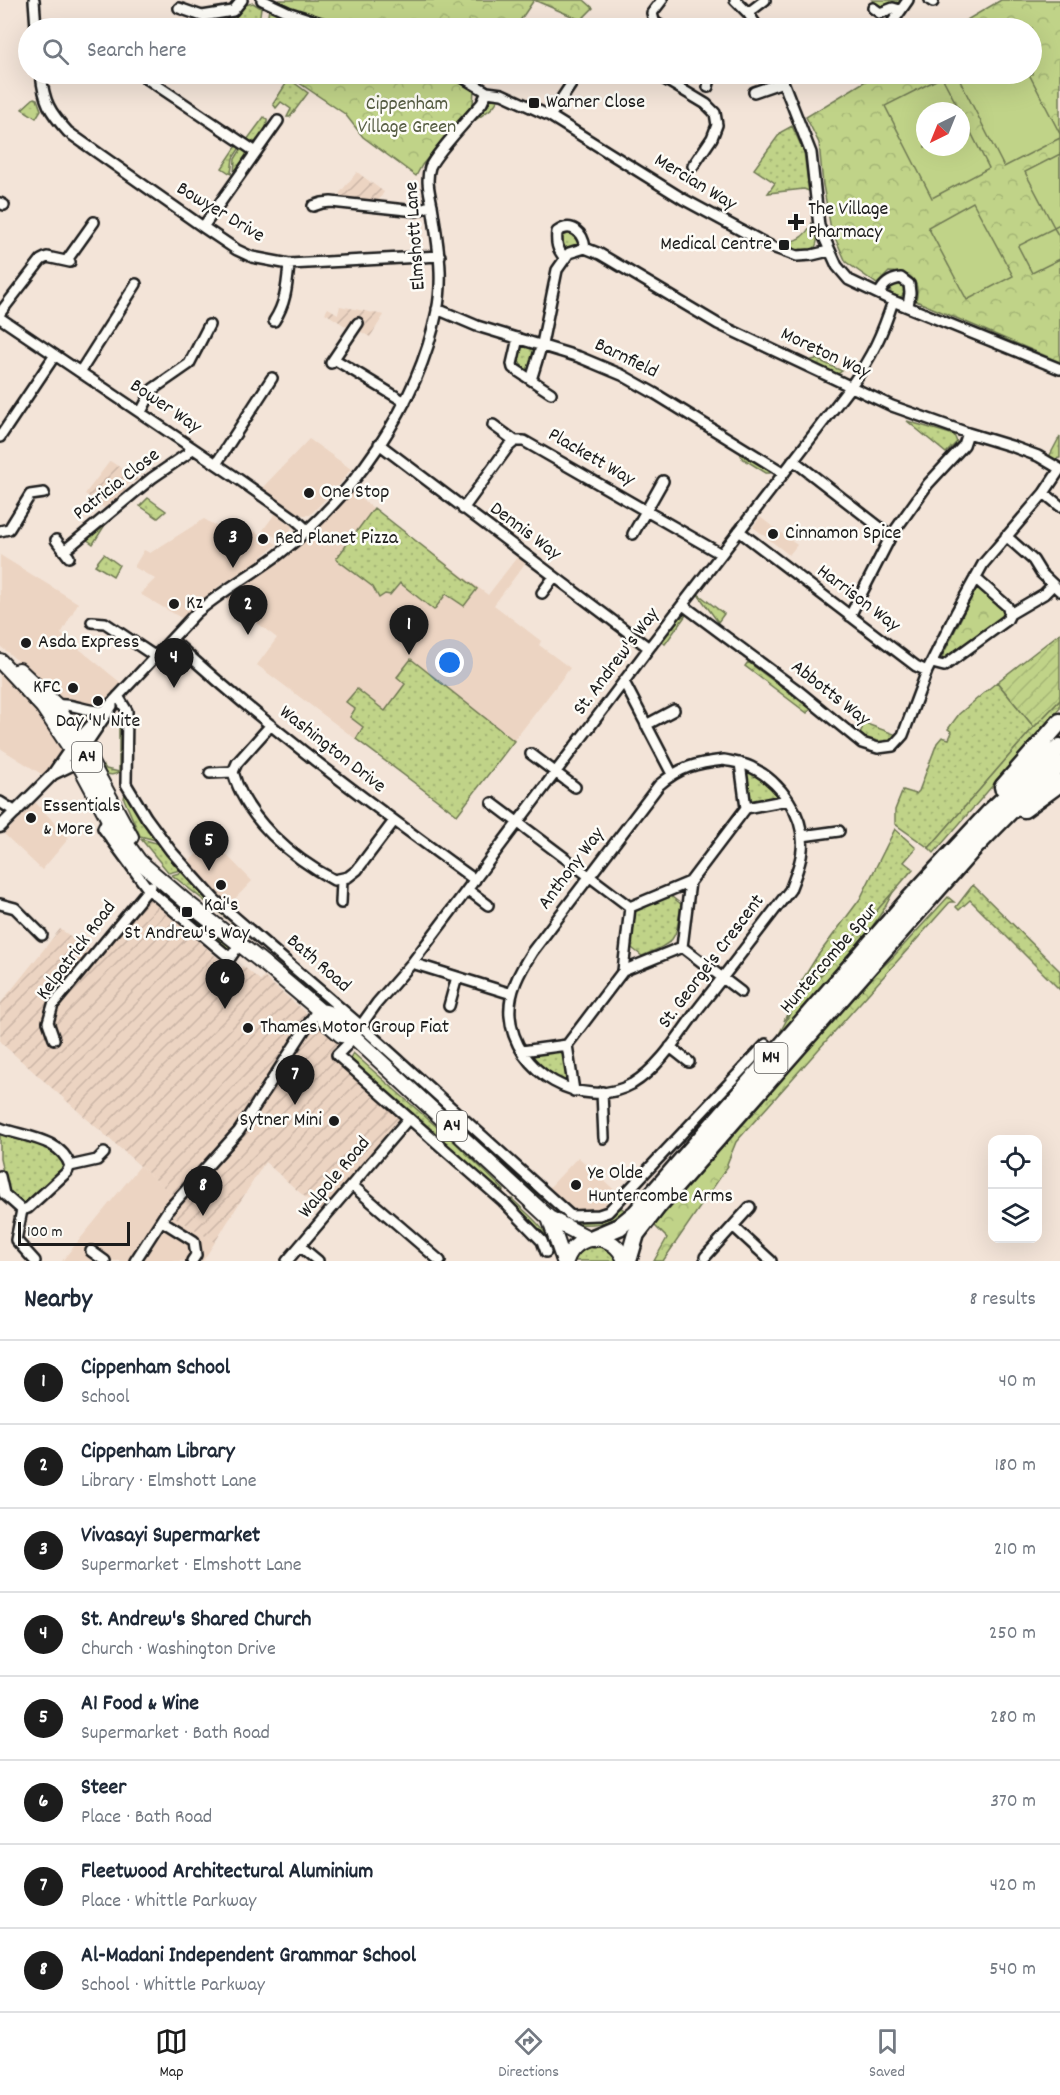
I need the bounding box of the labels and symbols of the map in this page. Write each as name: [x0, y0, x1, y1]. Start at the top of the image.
place label: Warner Close: [546, 89, 645, 117]
park label: Cippenham Village Green: [358, 91, 456, 142]
marker: Warner Close: [527, 96, 541, 110]
north arrow: [916, 102, 970, 156]
street label: Mercian Way: [648, 147, 742, 219]
street label: Bowyer Drive: [170, 176, 270, 251]
street label: Elmshott Lane: [398, 180, 434, 291]
place label: The Village Pharmacy: [808, 196, 888, 247]
marker: The Village Pharmacy: [789, 215, 803, 229]
place label: Medical Centre: [660, 231, 772, 259]
marker: Medical Centre: [777, 238, 791, 252]
street label: Moreton Way: [776, 321, 875, 387]
street label: Barnfield: [589, 332, 663, 386]
street label: Bower Way: [124, 373, 207, 442]
street label: Plackett Way: [542, 422, 641, 495]
street label: Patricia Close: [68, 442, 166, 528]
place label: One Stop: [321, 479, 389, 507]
marker: One Stop: [302, 486, 316, 500]
street label: Dennis Way: [483, 496, 567, 569]
pin: 3: [214, 518, 252, 568]
place label: Cinnamon Spice: [785, 520, 902, 548]
place label: Red Planet Pizza: [275, 525, 399, 553]
marker: Cinnamon Spice: [766, 527, 780, 541]
marker: Red Planet Pizza: [256, 532, 270, 546]
street label: Harrison Way: [810, 558, 906, 640]
pin: 2: [228, 586, 268, 635]
place label: Kz: [186, 590, 203, 618]
marker: Kz: [167, 597, 181, 611]
street label: St. Andrew's Way: [567, 601, 667, 722]
pin: 1: [390, 606, 428, 655]
place label: Asda Express: [38, 629, 139, 657]
marker: Asda Express: [19, 636, 33, 650]
pin: 4: [154, 638, 194, 688]
your location: [435, 648, 464, 677]
street label: Abbotts Way: [784, 654, 876, 734]
place label: KFC: [33, 674, 61, 702]
marker: KFC: [66, 681, 80, 695]
marker: Day 'N' Nite: [91, 694, 105, 708]
street label: Washington Drive: [273, 699, 391, 801]
place label: Day 'N' Nite: [56, 708, 140, 736]
road number: A4: [72, 742, 102, 772]
place label: Essentials & More: [43, 793, 121, 844]
marker: Essentials & More: [24, 811, 38, 825]
street label: Anthony Way: [532, 821, 613, 916]
pin: 5: [190, 822, 228, 871]
marker: Kai's: [214, 878, 228, 892]
street label: St. George's Crescent: [652, 889, 772, 1035]
place label: Kai's: [204, 892, 238, 920]
street label: Kelpatrick Road: [30, 895, 124, 1007]
street label: Huntercombe Spur: [774, 897, 886, 1020]
marker: St Andrew's Way: [180, 905, 194, 919]
place label: St Andrew's Way: [124, 920, 251, 948]
street label: Bath Road: [280, 928, 356, 1000]
pin: 6: [206, 960, 244, 1009]
place label: Thames Motor Group Fiat: [260, 1014, 449, 1042]
marker: Thames Motor Group Fiat: [241, 1021, 255, 1035]
road number: M4: [754, 1043, 788, 1073]
pin: 7: [276, 1056, 314, 1105]
place label: Sytner Mini: [239, 1107, 322, 1135]
road number: A4: [437, 1111, 467, 1141]
marker: Sytner Mini: [327, 1114, 341, 1128]
street label: Walpole Road: [292, 1131, 378, 1225]
place label: Ye Olde Huntercombe Arms: [588, 1160, 733, 1211]
pin: 8: [184, 1166, 222, 1216]
marker: Ye Olde Huntercombe Arms: [569, 1178, 583, 1192]
scale bar: [18, 1219, 130, 1246]

